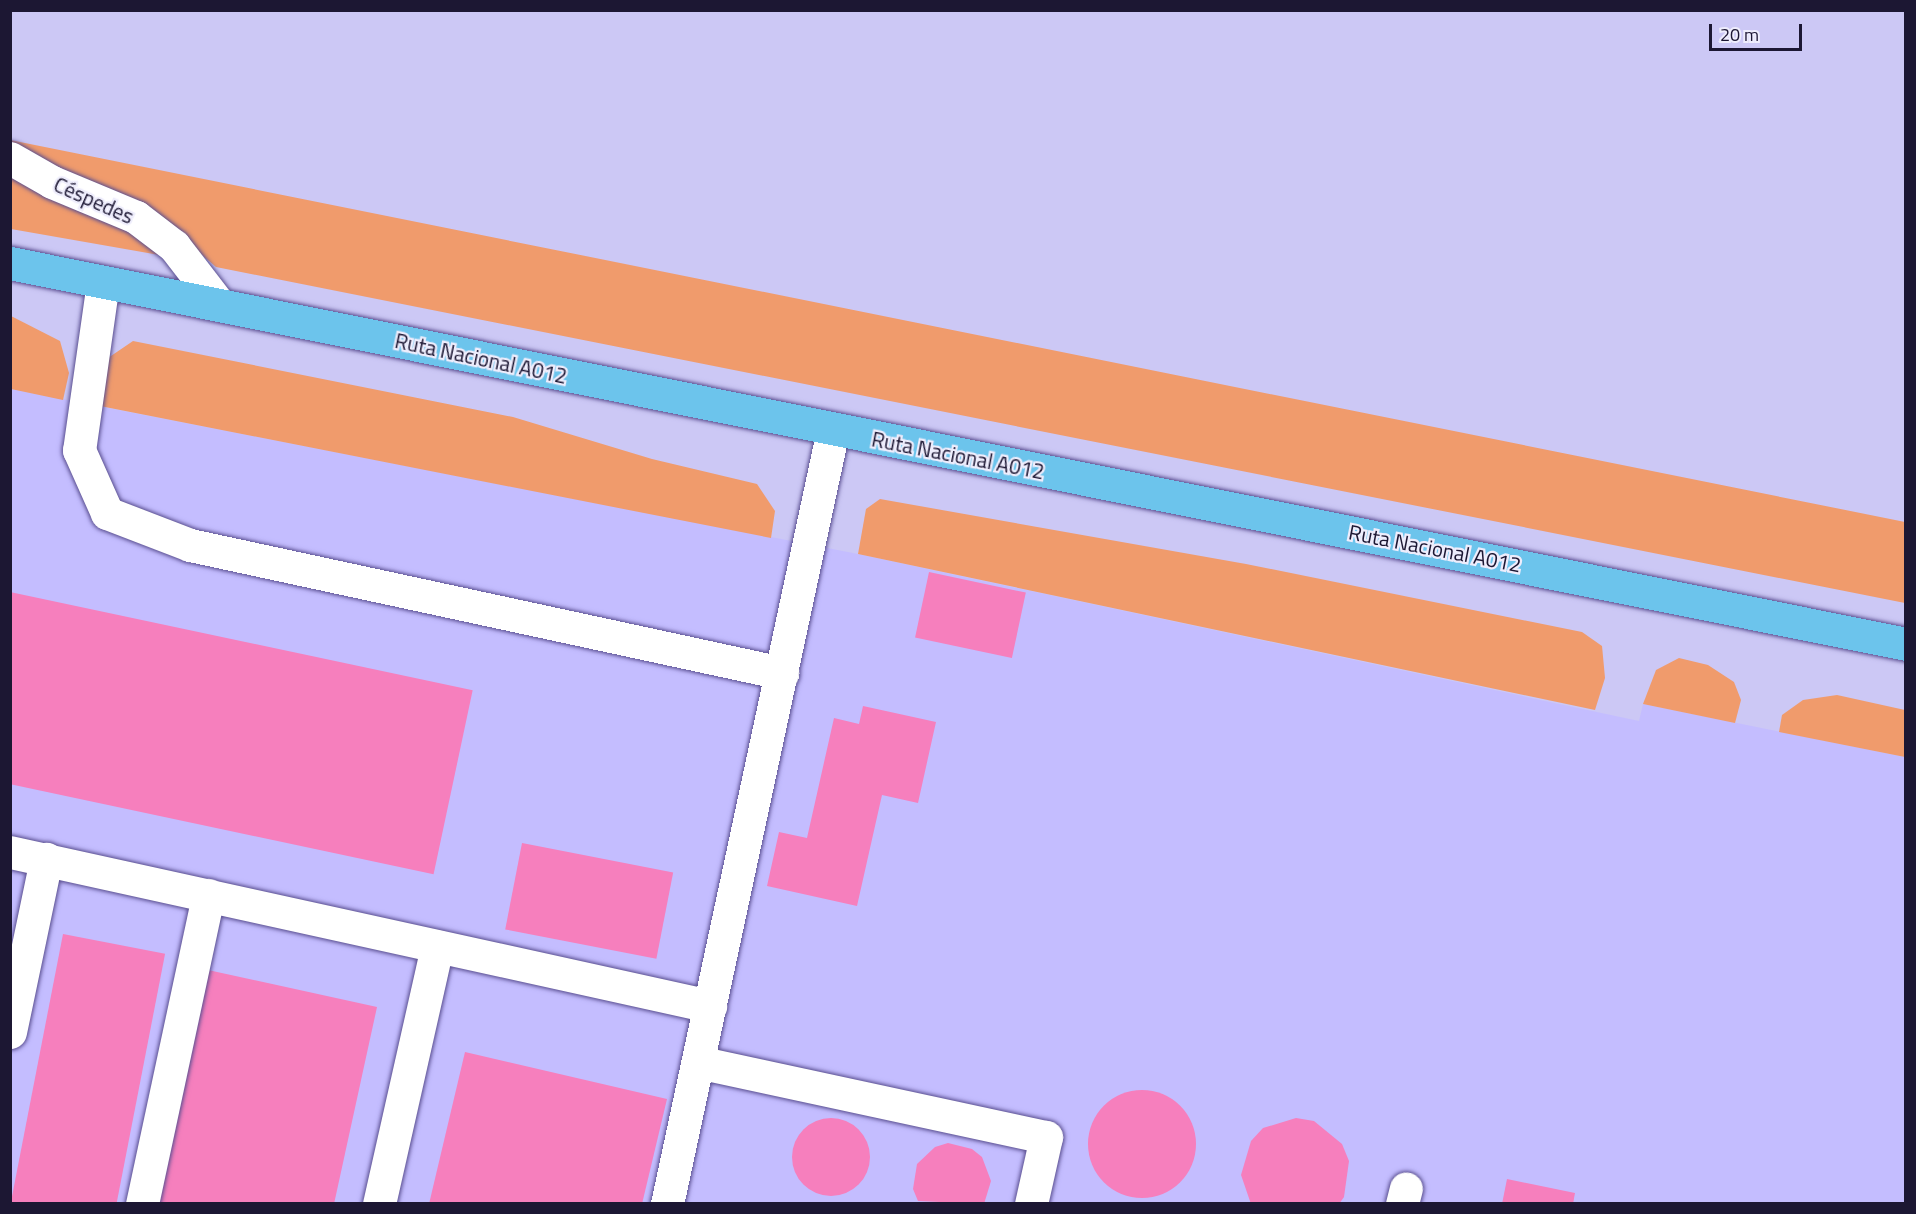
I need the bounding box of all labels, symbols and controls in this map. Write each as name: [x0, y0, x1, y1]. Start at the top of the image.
scale bar: [1712, 12, 1805, 50]
text: 20 m: [1720, 21, 1759, 48]
street label: Céspedes: [50, 171, 138, 229]
street label: Ruta Nacional A012: [393, 327, 569, 389]
street label: Ruta Nacional A012: [870, 426, 1046, 484]
street label: Ruta Nacional A012: [1347, 519, 1523, 577]

